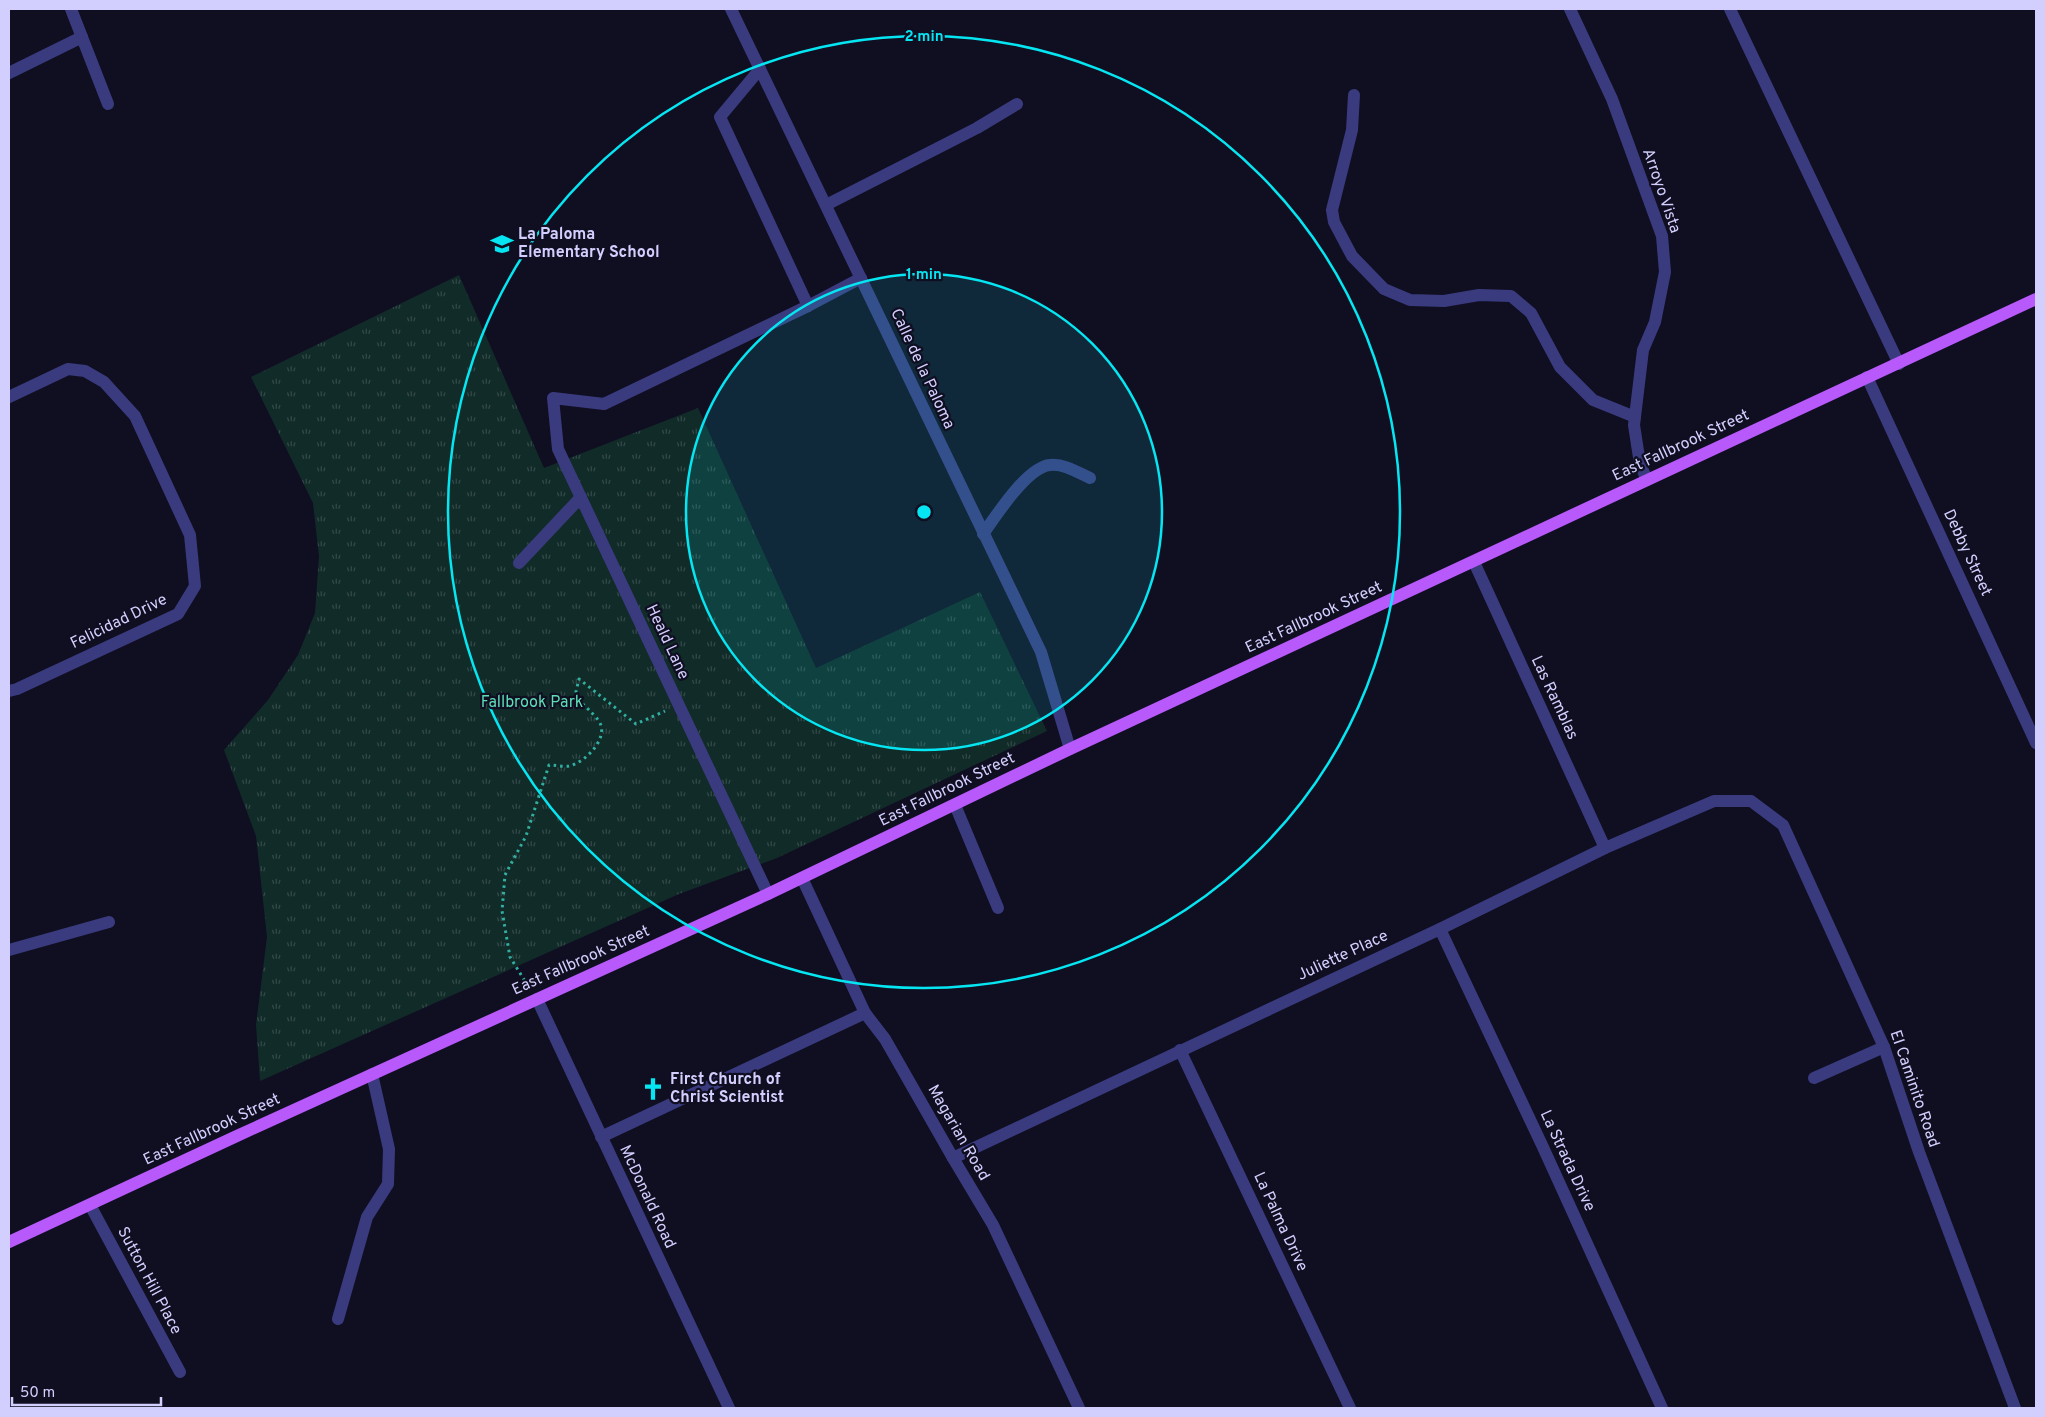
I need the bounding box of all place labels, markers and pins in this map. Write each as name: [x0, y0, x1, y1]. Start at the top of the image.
place label: La Paloma Elementary School: [518, 225, 660, 263]
school or university icon: La Paloma Elementary School: [489, 231, 515, 257]
centre of rings: [915, 503, 933, 521]
place label: First Church of Christ Scientist: [670, 1070, 784, 1108]
church icon: First Church of Christ Scientist: [640, 1076, 666, 1102]

